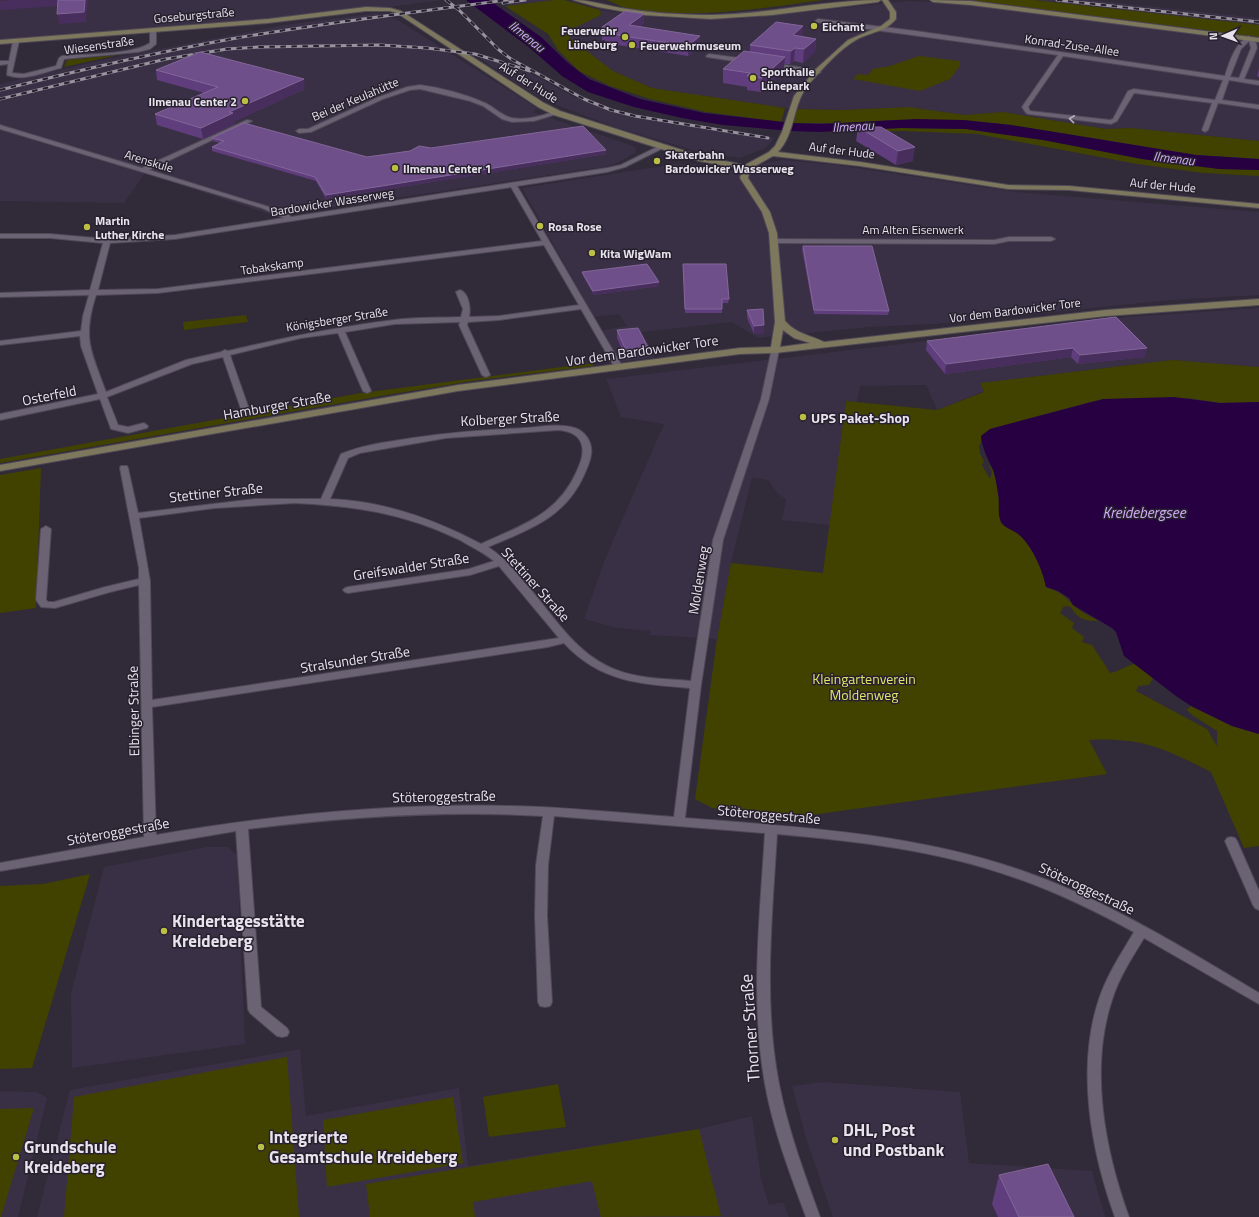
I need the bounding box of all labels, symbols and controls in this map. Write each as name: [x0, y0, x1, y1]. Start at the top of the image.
street label: Goseburgstraße: [153, 2, 235, 28]
water label: Ilmenau: [505, 15, 551, 58]
north arrow: [1203, 16, 1243, 56]
place label: Eichamt: [822, 17, 865, 36]
place label: Feuerwehr Lüneburg: [561, 21, 618, 54]
marker: Eichamt: [809, 21, 819, 31]
street label: Konrad-Zuse-Allee: [1024, 29, 1120, 61]
street label: Wiesenstraße: [63, 31, 135, 59]
marker: Feuerwehr Lüneburg: [620, 32, 630, 42]
text: N: [1205, 32, 1221, 40]
place label: Feuerwehrmuseum: [640, 36, 741, 55]
marker: Feuerwehrmuseum: [627, 40, 637, 50]
street label: Auf der Hude: [496, 56, 562, 108]
place label: Sporthalle Lünepark: [761, 62, 815, 95]
street label: Bei der Keulahütte: [308, 72, 402, 126]
marker: Sporthalle Lünepark: [748, 73, 758, 83]
place label: Ilmenau Center 2: [149, 92, 237, 111]
marker: Ilmenau Center 2: [240, 96, 250, 106]
one-way arrow: [1069, 114, 1075, 123]
water label: Ilmenau: [832, 115, 876, 137]
street label: Auf der Hude: [808, 137, 876, 163]
street label: Arenskule: [122, 145, 176, 177]
place label: Skaterbahn Bardowicker Wasserweg: [665, 145, 794, 178]
water label: Ilmenau: [1152, 146, 1197, 171]
marker: Skaterbahn Bardowicker Wasserweg: [652, 156, 662, 166]
place label: Ilmenau Center 1: [403, 159, 491, 178]
marker: Ilmenau Center 1: [390, 163, 400, 173]
street label: Auf der Hude: [1129, 173, 1197, 197]
street label: Bardowicker Wasserweg: [269, 183, 395, 221]
place label: Martin Luther Kirche: [95, 211, 164, 244]
place label: Rosa Rose: [548, 217, 602, 236]
street label: Am Alten Eisenwerk: [862, 220, 964, 239]
marker: Rosa Rose: [535, 221, 545, 231]
marker: Martin Luther Kirche: [82, 222, 92, 232]
place label: Kita WigWam: [600, 244, 671, 263]
marker: Kita WigWam: [587, 248, 597, 258]
street label: Tobakskamp: [239, 252, 305, 280]
street label: Vor dem Bardowicker Tore: [948, 293, 1082, 327]
street label: Königsberger Straße: [285, 302, 389, 336]
street label: Vor dem Bardowicker Tore: [564, 329, 720, 371]
street label: Osterfeld: [20, 379, 78, 411]
street label: Hamburger Straße: [221, 385, 333, 425]
street label: Kolberger Straße: [460, 405, 560, 431]
place label: UPS Paket-Shop: [811, 407, 910, 428]
marker: UPS Paket-Shop: [798, 412, 808, 422]
street label: Stettiner Straße: [168, 477, 264, 507]
water label: Kreidebergsee: [1102, 501, 1187, 524]
street label: Stettiner Straße: [497, 542, 575, 626]
street label: Moldenweg: [682, 544, 714, 616]
street label: Greifswalder Straße: [352, 546, 470, 586]
street label: Stralsunder Straße: [299, 640, 411, 678]
street label: Elbinger Straße: [122, 666, 144, 756]
park label: Kleingartenverein Moldenweg: [812, 668, 916, 705]
street label: Stöteroggestraße: [392, 785, 496, 807]
street label: Stöteroggestraße: [716, 799, 822, 829]
street label: Stöteroggestraße: [65, 812, 171, 850]
street label: Stöteroggestraße: [1036, 857, 1138, 919]
place label: Kindertagesstätte Kreideberg: [172, 908, 305, 954]
marker: Kindertagesstätte Kreideberg: [159, 926, 169, 936]
street label: Thorner Straße: [733, 973, 767, 1083]
place label: DHL, Post und Postbank: [843, 1117, 944, 1163]
place label: Integrierte Gesamtschule Kreideberg: [269, 1124, 457, 1170]
place label: Grundschule Kreideberg: [24, 1134, 117, 1180]
marker: DHL, Post und Postbank: [830, 1135, 840, 1145]
marker: Integrierte Gesamtschule Kreideberg: [256, 1142, 266, 1152]
marker: Grundschule Kreideberg: [11, 1152, 21, 1162]

